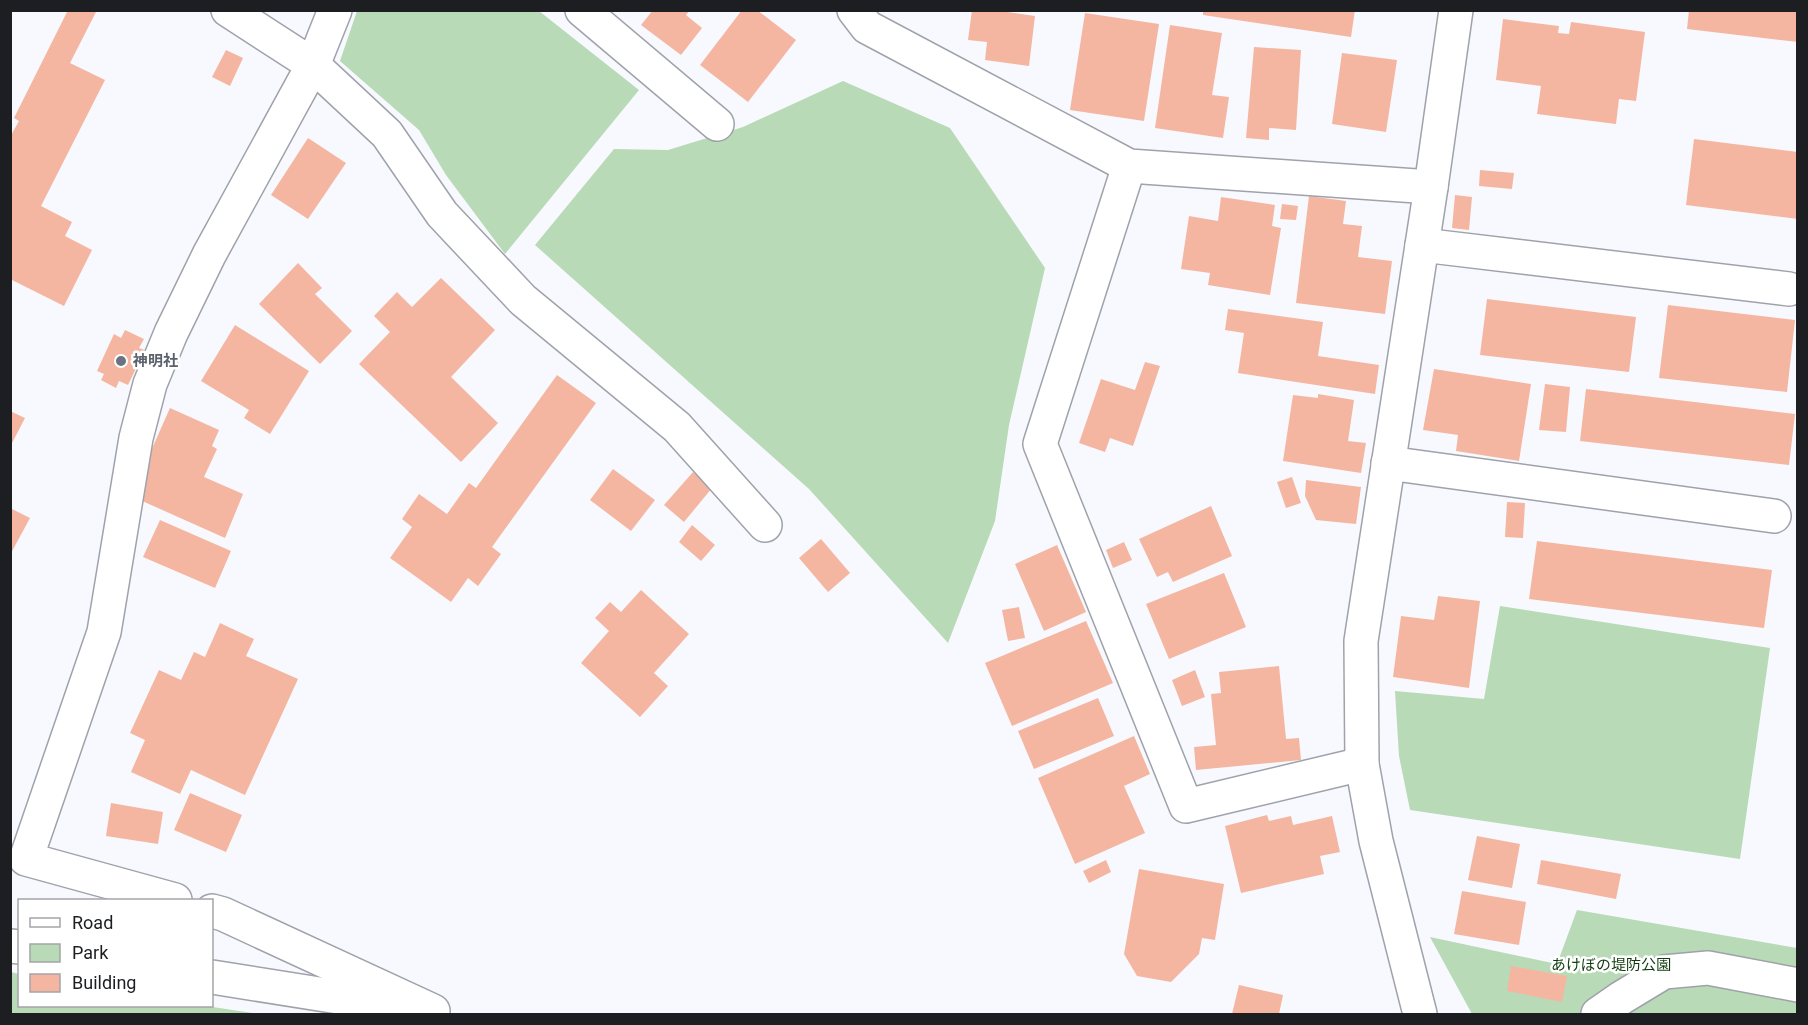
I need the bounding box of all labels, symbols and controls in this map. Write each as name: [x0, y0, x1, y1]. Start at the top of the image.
place label: 神明社: [132, 352, 178, 370]
marker: 神明社: [114, 354, 128, 368]
legend: [18, 899, 213, 1007]
text: Road: [72, 912, 113, 933]
text: Park: [72, 942, 109, 963]
park label: あけぼの堤防公園: [1551, 956, 1671, 974]
text: Building: [72, 972, 136, 993]

